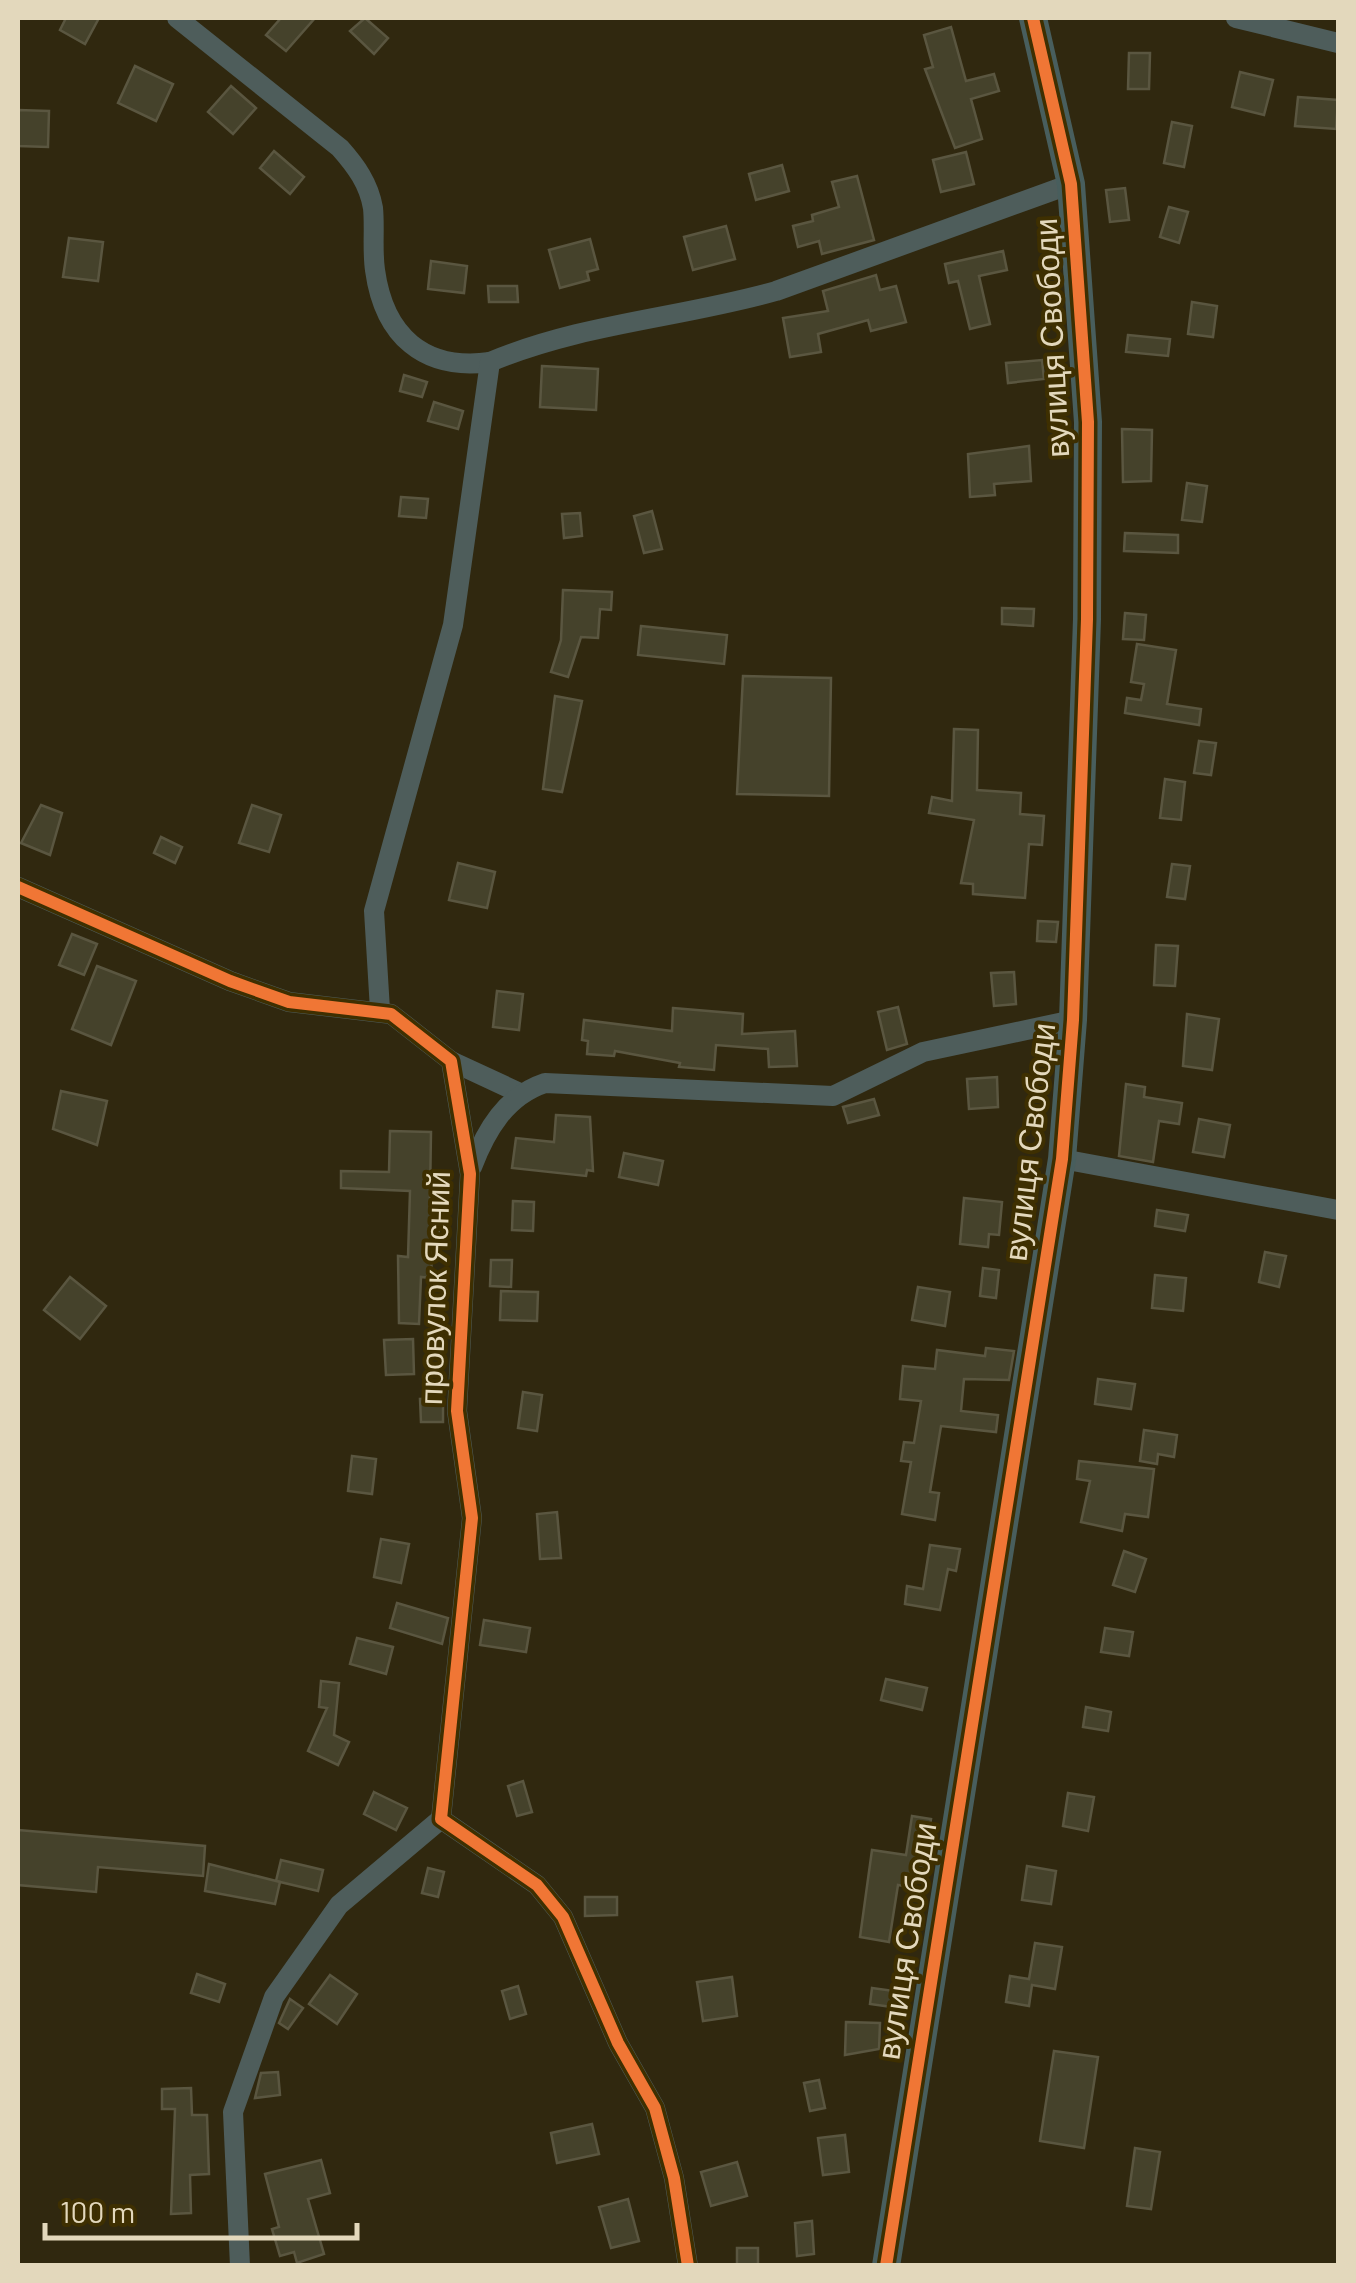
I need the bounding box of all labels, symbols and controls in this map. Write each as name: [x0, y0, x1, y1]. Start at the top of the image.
street label: вулиця Свободи: [1025, 217, 1076, 459]
street label: вулиця Свободи: [995, 1020, 1062, 1263]
street label: провулок Ясний: [410, 1170, 457, 1406]
street label: вулиця Свободи: [868, 1819, 944, 2062]
scale bar: [45, 2178, 358, 2240]
text: 100 m: [60, 2193, 135, 2229]

